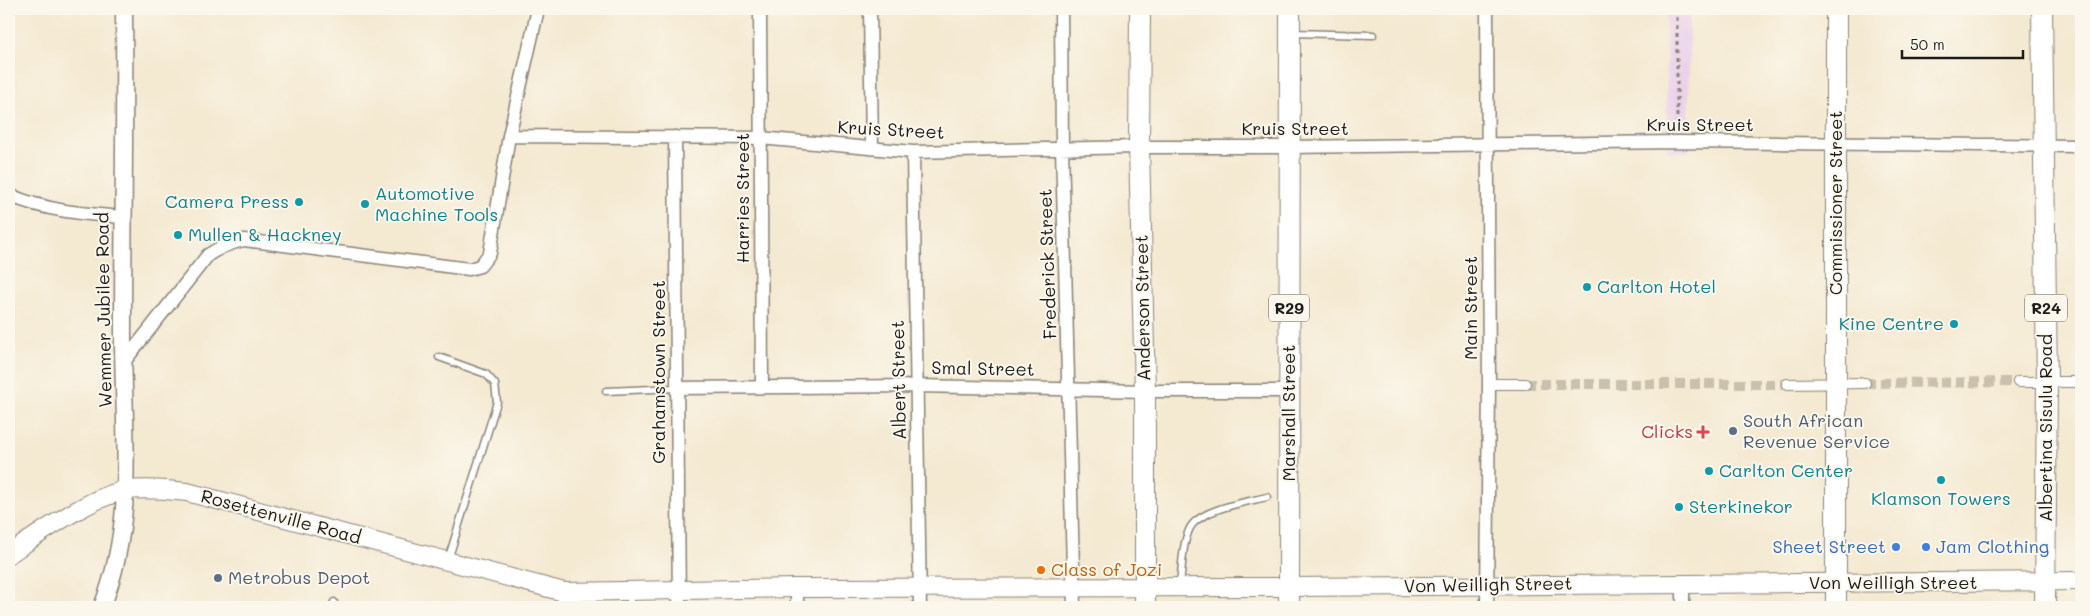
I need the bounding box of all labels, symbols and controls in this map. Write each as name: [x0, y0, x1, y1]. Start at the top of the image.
scale bar: [1902, 28, 2024, 60]
text: 50 m: [1910, 34, 1945, 54]
street label: Commissioner Street: [1823, 111, 1847, 295]
street label: Kruis Street: [1646, 112, 1754, 136]
street label: Kruis Street: [837, 114, 945, 144]
street label: Kruis Street: [1241, 116, 1349, 140]
street label: Harries Street: [730, 133, 754, 263]
place label: Automotive Machine Tools: [375, 181, 498, 226]
street label: Frederick Street: [1032, 188, 1062, 340]
place label: Camera Press: [165, 189, 289, 213]
marker: Camera Press: [293, 196, 305, 208]
marker: Automotive Machine Tools: [359, 198, 371, 210]
street label: Wemmer Jubilee Road: [89, 212, 117, 408]
place label: Mullen & Hackney: [188, 222, 342, 246]
marker: Mullen & Hackney: [172, 229, 184, 241]
street label: Anderson Street: [1129, 235, 1155, 381]
street label: Main Street: [1458, 256, 1482, 360]
place label: Carlton Hotel: [1597, 274, 1716, 298]
street label: Grahamstown Street: [646, 280, 670, 464]
marker: Carlton Hotel: [1581, 281, 1593, 293]
road number: R29: [1269, 294, 1309, 322]
road number: R24: [2025, 294, 2067, 322]
place label: Kine Centre: [1839, 311, 1944, 335]
marker: Kine Centre: [1948, 318, 1960, 330]
street label: Albert Street: [885, 320, 911, 440]
street label: Albertina Sisulu Road: [2033, 334, 2057, 522]
street label: Marshall Street: [1276, 345, 1300, 481]
street label: Smal Street: [931, 355, 1035, 381]
place label: South African Revenue Service: [1743, 408, 1890, 453]
place label: Clicks: [1641, 419, 1693, 443]
marker: South African Revenue Service: [1727, 425, 1739, 437]
marker: Clicks: [1697, 426, 1709, 438]
place label: Carlton Center: [1719, 458, 1853, 482]
marker: Carlton Center: [1703, 465, 1715, 477]
marker: Klamson Towers: [1935, 474, 1947, 486]
street label: Rosettenville Road: [199, 483, 364, 549]
place label: Klamson Towers: [1871, 486, 2011, 510]
place label: Sterkinekor: [1689, 494, 1793, 518]
marker: Sterkinekor: [1673, 501, 1685, 513]
place label: Sheet Street: [1772, 534, 1886, 558]
place label: Jam Clothing: [1936, 534, 2049, 558]
marker: Sheet Street: [1890, 541, 1902, 553]
marker: Jam Clothing: [1920, 541, 1932, 553]
place label: Class of Jozi: [1051, 557, 1162, 581]
marker: Class of Jozi: [1035, 564, 1047, 576]
place label: Metrobus Depot: [228, 565, 370, 589]
street label: Von Weilligh Street: [1809, 570, 1977, 594]
street label: Von Weilligh Street: [1403, 571, 1572, 597]
marker: Metrobus Depot: [212, 572, 224, 584]

